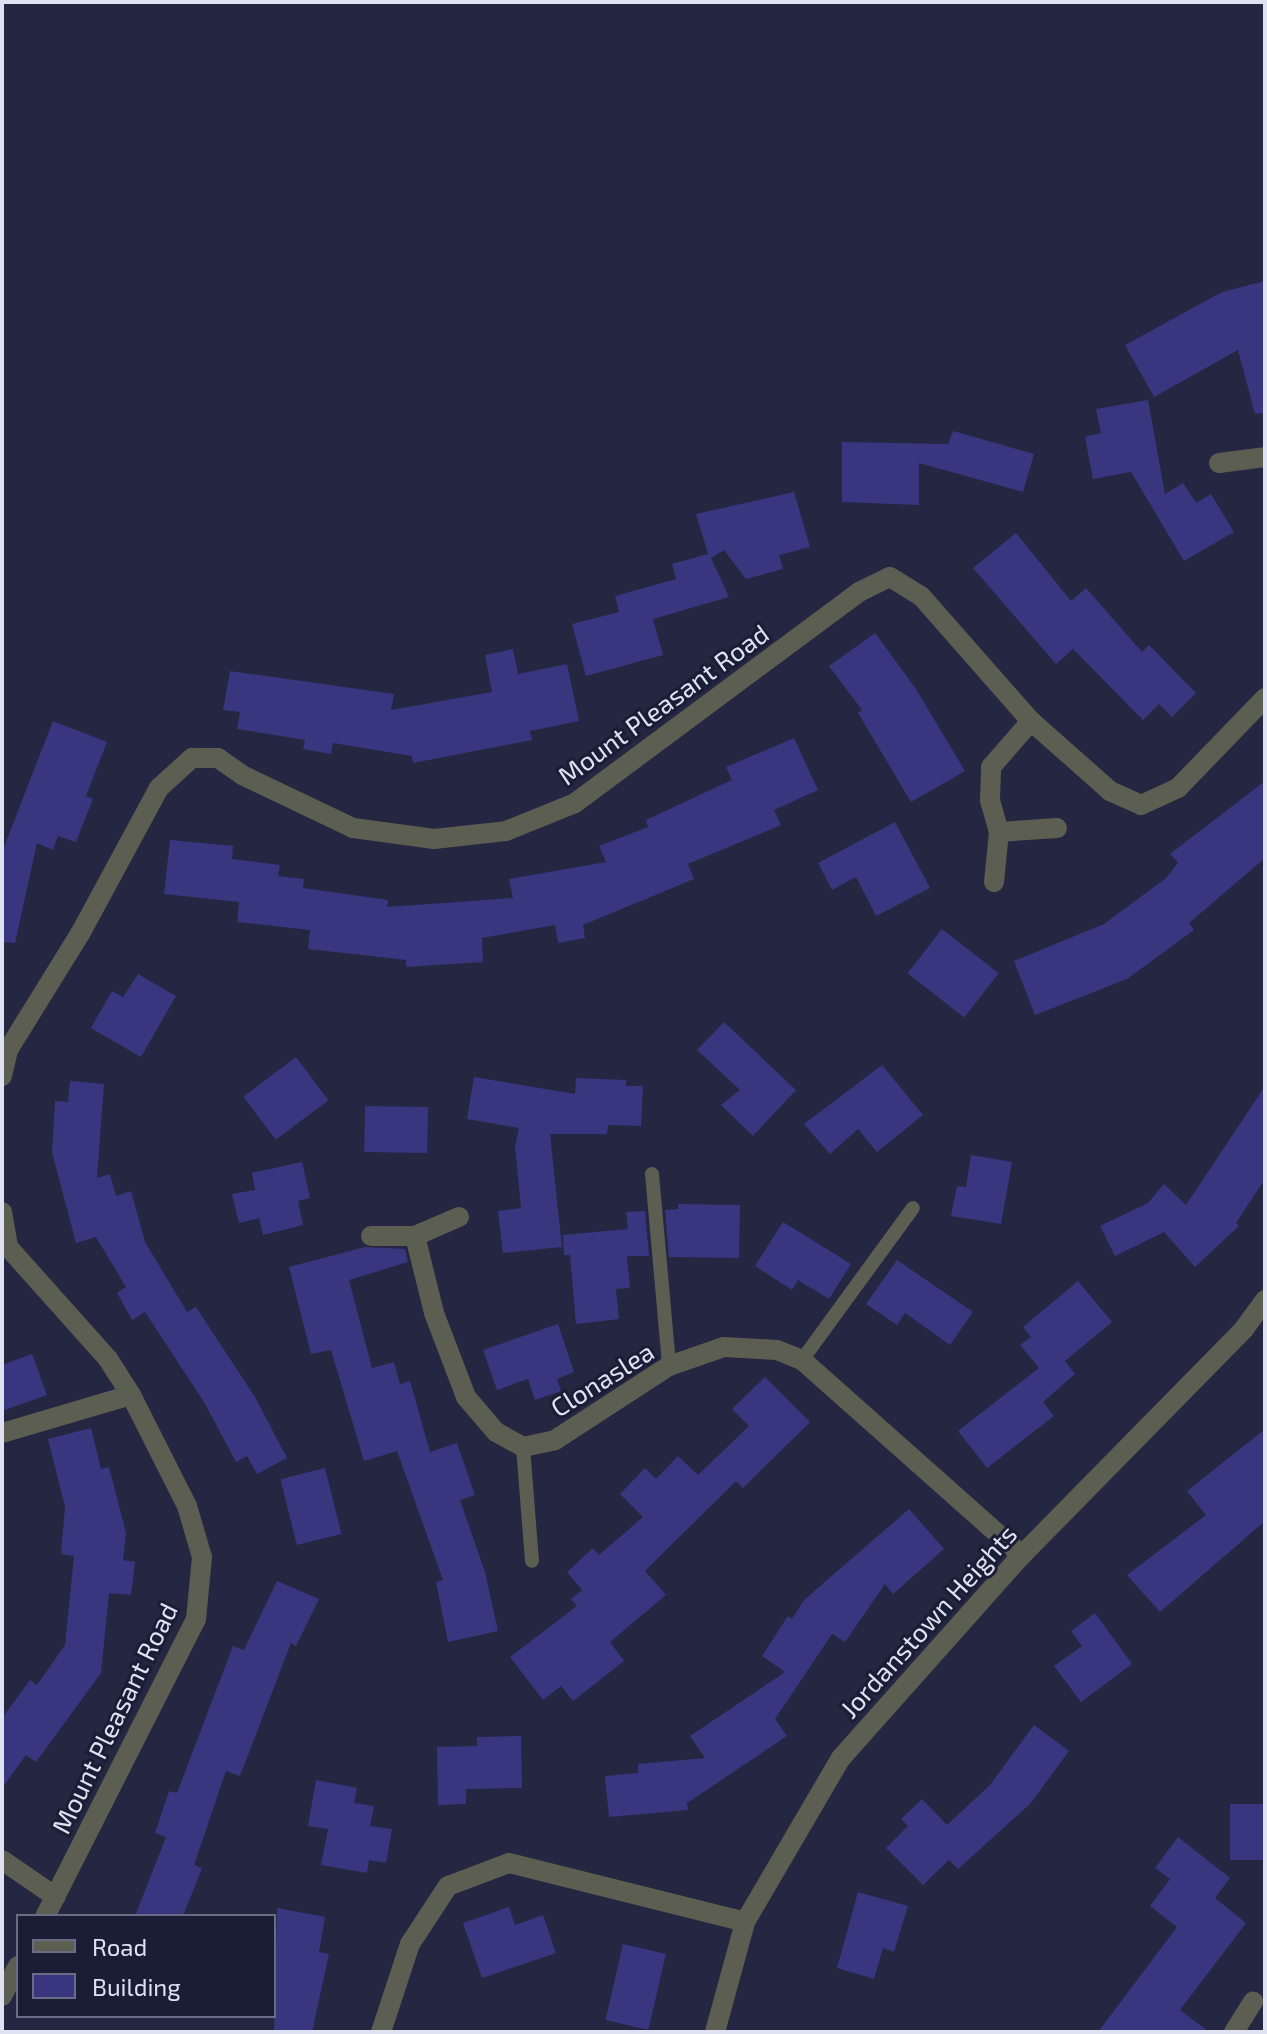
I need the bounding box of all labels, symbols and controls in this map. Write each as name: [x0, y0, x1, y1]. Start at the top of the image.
street label: Mount Pleasant Road: [552, 617, 774, 791]
street label: Clonaslea: [545, 1335, 659, 1423]
street label: Jordanstown Heights: [833, 1518, 1023, 1724]
street label: Mount Pleasant Road: [45, 1598, 183, 1838]
legend: [16, 1914, 276, 2018]
text: Road: [92, 1932, 147, 1961]
text: Building: [92, 1972, 181, 2001]

